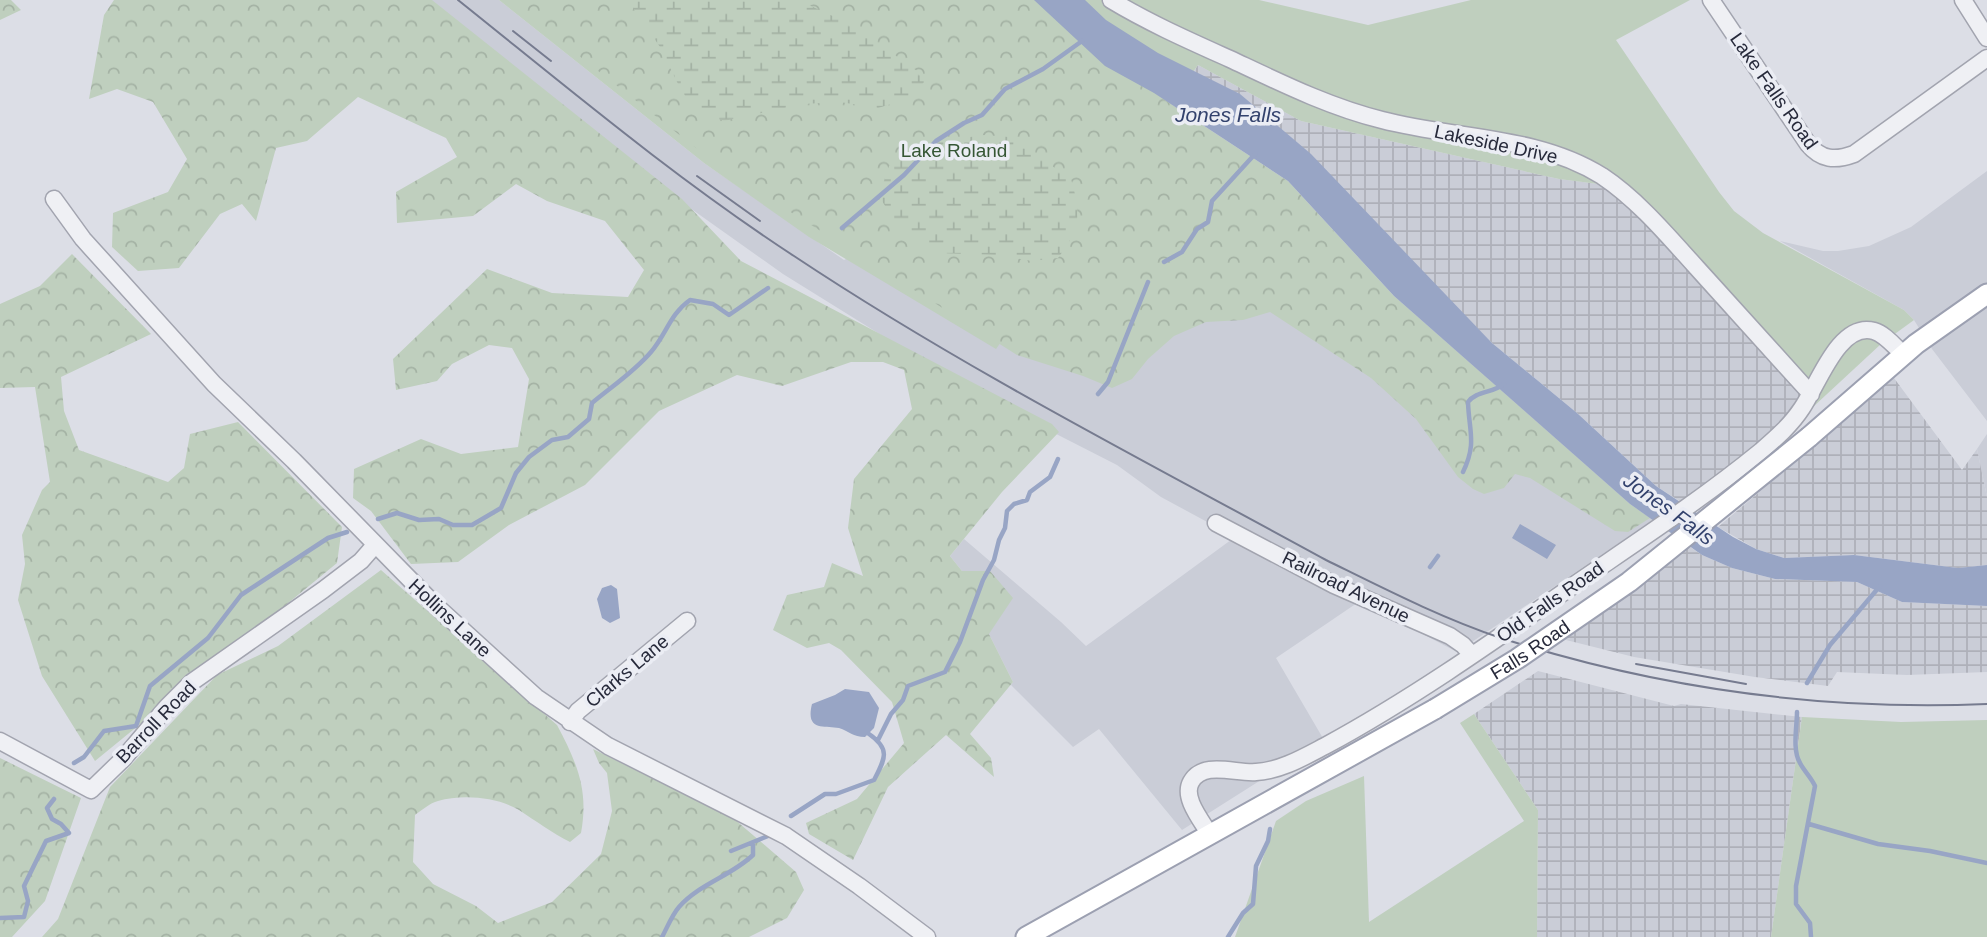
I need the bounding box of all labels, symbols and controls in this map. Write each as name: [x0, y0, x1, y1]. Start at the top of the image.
street label: Lake Falls Road: [1726, 29, 1822, 153]
water label: Jones Falls: [1174, 103, 1282, 126]
street label: Lakeside Drive: [1432, 121, 1560, 167]
park label: Lake Roland: [901, 140, 1007, 161]
water label: Jones Falls: [1618, 468, 1719, 550]
street label: Railroad Avenue: [1279, 547, 1413, 627]
street label: Old Falls Road: [1493, 557, 1607, 647]
street label: Hollins Lane: [405, 575, 495, 661]
street label: Falls Road: [1486, 616, 1574, 683]
street label: Clarks Lane: [581, 630, 673, 712]
street label: Barroll Road: [112, 677, 200, 767]

